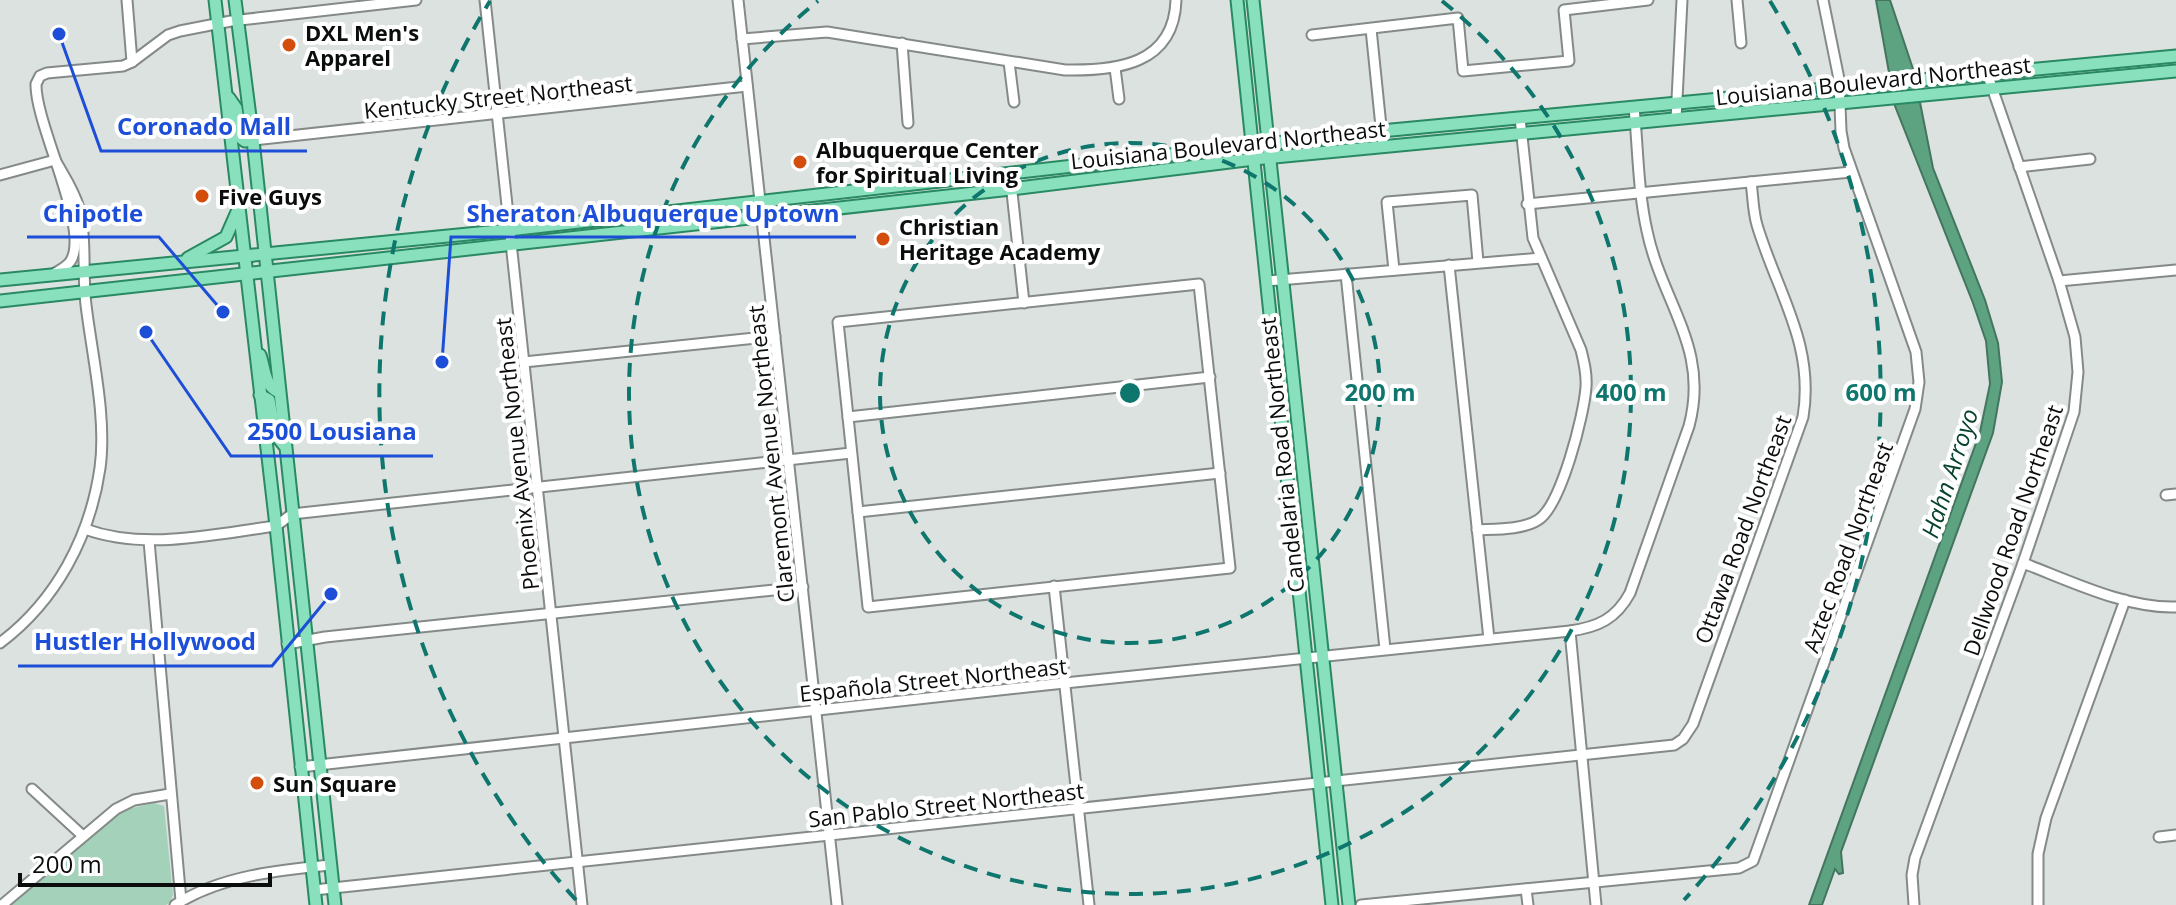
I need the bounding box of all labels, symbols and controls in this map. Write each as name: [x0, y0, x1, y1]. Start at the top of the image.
place label: DXL Men's Apparel: [305, 17, 419, 72]
marker: DXL Men's Apparel: [280, 36, 298, 54]
street label: Louisiana Boulevard Northeast: [1714, 49, 2032, 111]
street label: Kentucky Street Northeast: [362, 67, 634, 125]
callout: Coronado Mall: [101, 103, 307, 151]
text: Coronado Mall: [117, 109, 291, 142]
street label: Louisiana Boulevard Northeast: [1069, 113, 1387, 175]
place label: Albuquerque Center for Spiritual Living: [816, 134, 1039, 189]
marker: Albuquerque Center for Spiritual Living: [791, 153, 809, 171]
place label: Five Guys: [218, 181, 322, 211]
marker: Five Guys: [193, 187, 211, 205]
callout: Chipotle: [27, 189, 159, 237]
callout: Sheraton Albuquerque Uptown: [451, 189, 856, 237]
text: Chipotle: [43, 196, 143, 229]
text: Sheraton Albuquerque Uptown: [466, 196, 840, 229]
place label: Christian Heritage Academy: [899, 211, 1101, 266]
marker: Christian Heritage Academy: [874, 230, 892, 248]
street label: Claremont Avenue Northeast: [739, 304, 801, 604]
street label: Phoenix Avenue Northeast: [487, 316, 545, 592]
street label: Candelaria Road Northeast: [1252, 316, 1310, 594]
text: 200 m: [1345, 375, 1415, 408]
text: 400 m: [1596, 375, 1666, 408]
text: 600 m: [1846, 375, 1916, 408]
centre of rings: [1116, 379, 1144, 407]
street label: Dellwood Road Northeast: [1955, 400, 2069, 659]
water label: Hahn Arroyo: [1913, 404, 1985, 542]
callout: 2500 Lousiana: [231, 408, 433, 456]
street label: Ottawa Road Northeast: [1687, 410, 1797, 647]
text: 2500 Lousiana: [247, 414, 417, 447]
street label: Aztec Road Northeast: [1795, 437, 1899, 656]
callout: Hustler Hollywood: [18, 618, 272, 666]
text: Hustler Hollywood: [34, 624, 256, 657]
street label: Española Street Northeast: [798, 650, 1068, 708]
place label: Sun Square: [273, 768, 397, 798]
marker: Sun Square: [248, 774, 266, 792]
street label: San Pablo Street Northeast: [807, 775, 1086, 833]
scale bar: [20, 837, 270, 887]
text: 200 m: [32, 847, 102, 880]

